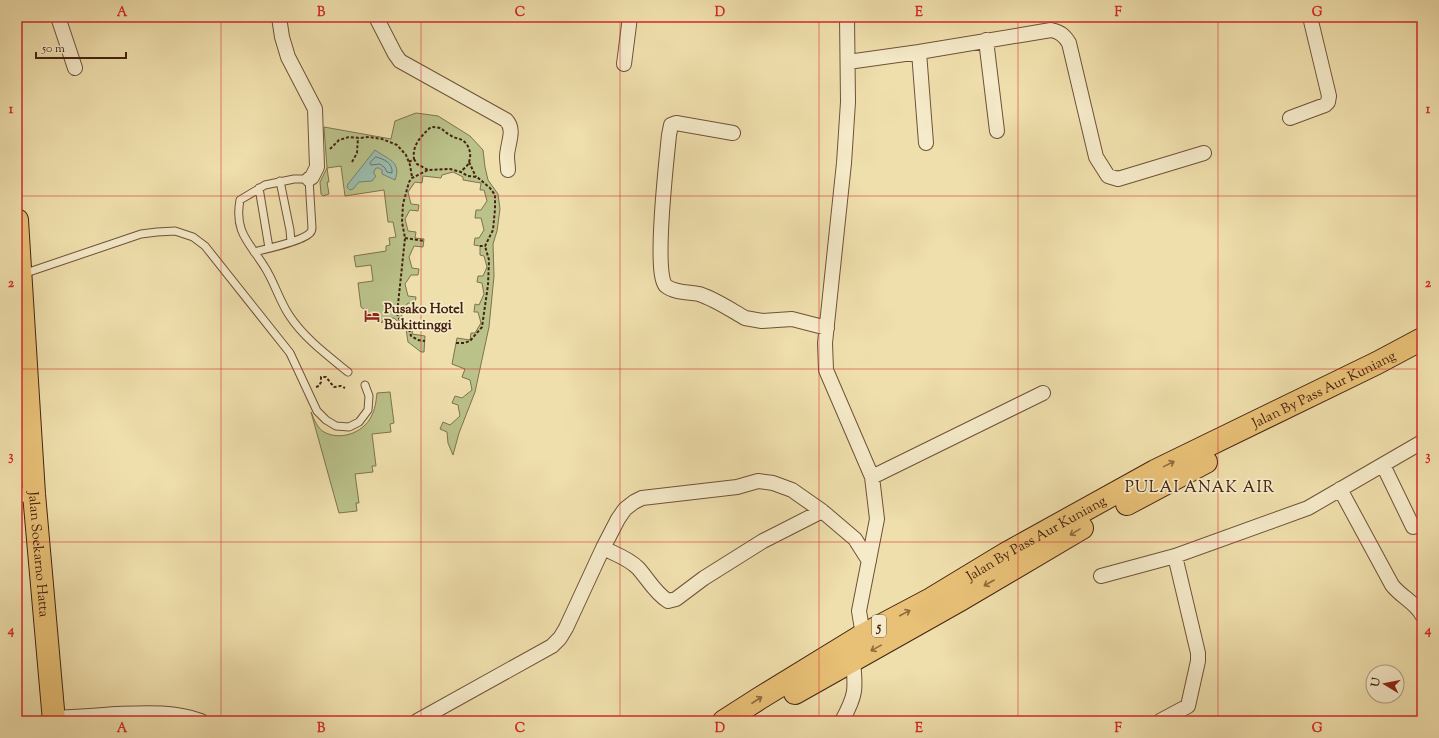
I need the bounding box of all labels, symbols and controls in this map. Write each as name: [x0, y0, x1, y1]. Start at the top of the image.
text: A: [117, 4, 128, 22]
text: B: [317, 4, 326, 22]
text: C: [515, 4, 525, 22]
text: D: [715, 4, 725, 22]
text: E: [915, 4, 923, 22]
text: F: [1114, 4, 1122, 22]
text: G: [1312, 4, 1323, 22]
scale bar: [36, 34, 126, 60]
text: 50 m: [41, 40, 65, 58]
text: 1: [9, 101, 14, 119]
text: 1: [1426, 101, 1431, 119]
text: 2: [8, 275, 15, 293]
text: 2: [1425, 275, 1432, 293]
place label: Pusako Hotel Bukittinggi: [384, 300, 464, 336]
hotel icon: Pusako Hotel Bukittinggi: [363, 307, 381, 325]
street label: Jalan By Pass Aur Kuniang: [1248, 347, 1400, 435]
text: 3: [8, 448, 14, 466]
text: 3: [1425, 448, 1431, 466]
one-way arrow: [1163, 460, 1175, 467]
district label: PULAI ANAK AIR: [1125, 477, 1275, 500]
street label: Jalan Soekarno Hatta: [22, 490, 53, 619]
street label: Jalan By Pass Aur Kuniang: [963, 492, 1111, 588]
one-way arrow: [1070, 528, 1081, 536]
one-way arrow: [983, 580, 995, 588]
one-way arrow: [899, 608, 911, 616]
road number: 5: [872, 615, 886, 637]
text: 4: [7, 622, 15, 640]
text: 4: [1424, 622, 1432, 640]
one-way arrow: [870, 644, 882, 652]
north arrow: [1365, 664, 1405, 704]
text: U: [1367, 677, 1385, 689]
one-way arrow: [751, 695, 763, 703]
text: A: [117, 720, 128, 738]
text: B: [317, 720, 326, 738]
text: C: [515, 720, 525, 738]
text: D: [715, 720, 725, 738]
text: E: [915, 720, 923, 738]
text: F: [1114, 720, 1122, 738]
text: G: [1312, 720, 1323, 738]

